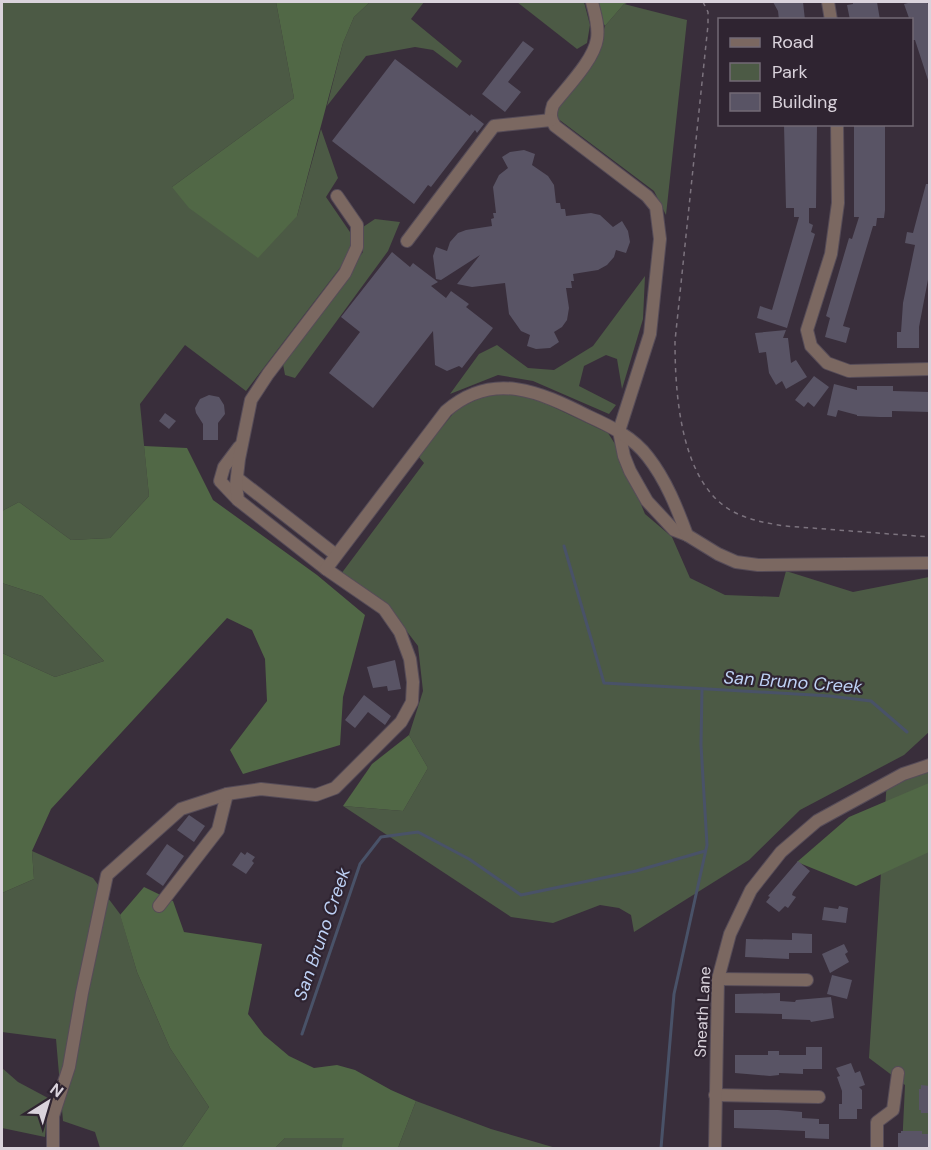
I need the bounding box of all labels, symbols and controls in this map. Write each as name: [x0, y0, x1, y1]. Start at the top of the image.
legend: [718, 18, 913, 126]
text: Road: [772, 30, 814, 54]
text: Park: [772, 60, 808, 84]
text: Building: [772, 90, 837, 114]
water label: San Bruno Creek: [723, 665, 864, 699]
water label: San Bruno Creek: [288, 864, 356, 1004]
street label: Sneath Lane: [690, 966, 715, 1058]
north arrow: [18, 1072, 78, 1132]
text: N: [46, 1079, 68, 1102]

